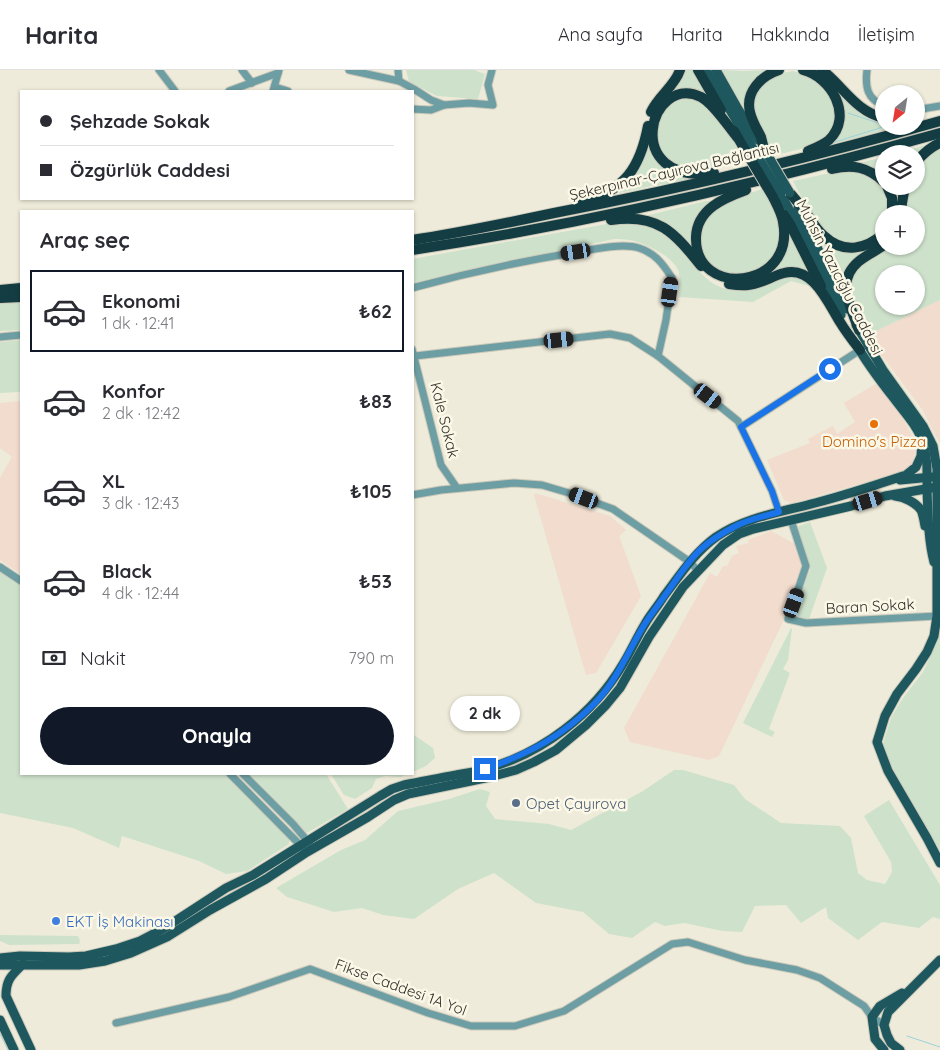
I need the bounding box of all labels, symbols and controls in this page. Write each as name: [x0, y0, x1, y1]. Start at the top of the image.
text: Harita: [25, 20, 98, 50]
text: Ana sayfa: [558, 23, 643, 46]
text: Harita: [671, 23, 723, 46]
text: Hakkında: [751, 23, 830, 46]
text: İletişim: [858, 23, 915, 46]
north arrow: [875, 85, 925, 135]
map controls: [875, 85, 925, 315]
text: Şehzade Sokak: [70, 109, 210, 133]
street label: Şekerpınar-Çayırova Bağlantısı: [567, 138, 781, 204]
button: layers: [875, 145, 925, 195]
text: Özgürlük Caddesi: [70, 158, 230, 182]
street label: Muhsin Yazıcığlu Caddesi: [792, 196, 888, 358]
button: +: [875, 205, 925, 255]
text: Araç seç: [40, 226, 130, 254]
car: [560, 242, 591, 262]
button: −: [875, 265, 925, 315]
car: [660, 276, 679, 308]
icon: car: [42, 289, 87, 334]
text: Ekonomi: [102, 289, 180, 313]
text: ₺62: [359, 299, 392, 323]
text: 1 dk · 12:41: [102, 313, 174, 333]
car: [543, 331, 574, 349]
route start: [819, 358, 841, 380]
icon: car: [42, 379, 87, 424]
text: Konfor: [102, 379, 165, 403]
street label: Kale Sokak: [426, 380, 464, 460]
car: [691, 381, 724, 411]
text: ₺83: [359, 389, 392, 413]
text: 2 dk · 12:42: [102, 403, 180, 423]
marker: Domino's Pizza: [868, 418, 880, 430]
place label: Domino's Pizza: [822, 432, 926, 451]
icon: car: [42, 469, 87, 514]
text: XL: [102, 469, 125, 493]
text: ₺105: [350, 479, 392, 503]
car: [567, 486, 600, 510]
car: [851, 489, 884, 513]
text: 3 dk · 12:43: [102, 493, 179, 513]
icon: car: [42, 559, 87, 604]
text: Black: [102, 559, 152, 583]
text: ₺53: [359, 569, 392, 593]
text: 4 dk · 12:44: [102, 583, 180, 603]
car: [781, 586, 806, 620]
street label: Baran Sokak: [825, 594, 915, 618]
icon: cash: [40, 644, 68, 672]
text: Nakit: [80, 646, 126, 670]
text: 790 m: [348, 648, 394, 668]
callout: 2 dk: [450, 696, 520, 732]
text: 2 dk: [469, 703, 501, 723]
button: Onayla: [40, 707, 394, 765]
route end: [474, 758, 496, 780]
place label: Opet Çayırova: [526, 794, 626, 813]
marker: Opet Çayırova: [510, 797, 522, 809]
place label: EKT İş Makinası: [66, 912, 173, 931]
marker: EKT İş Makinası: [50, 915, 62, 927]
street label: Fikse Caddesi 1A Yol: [333, 954, 469, 1020]

